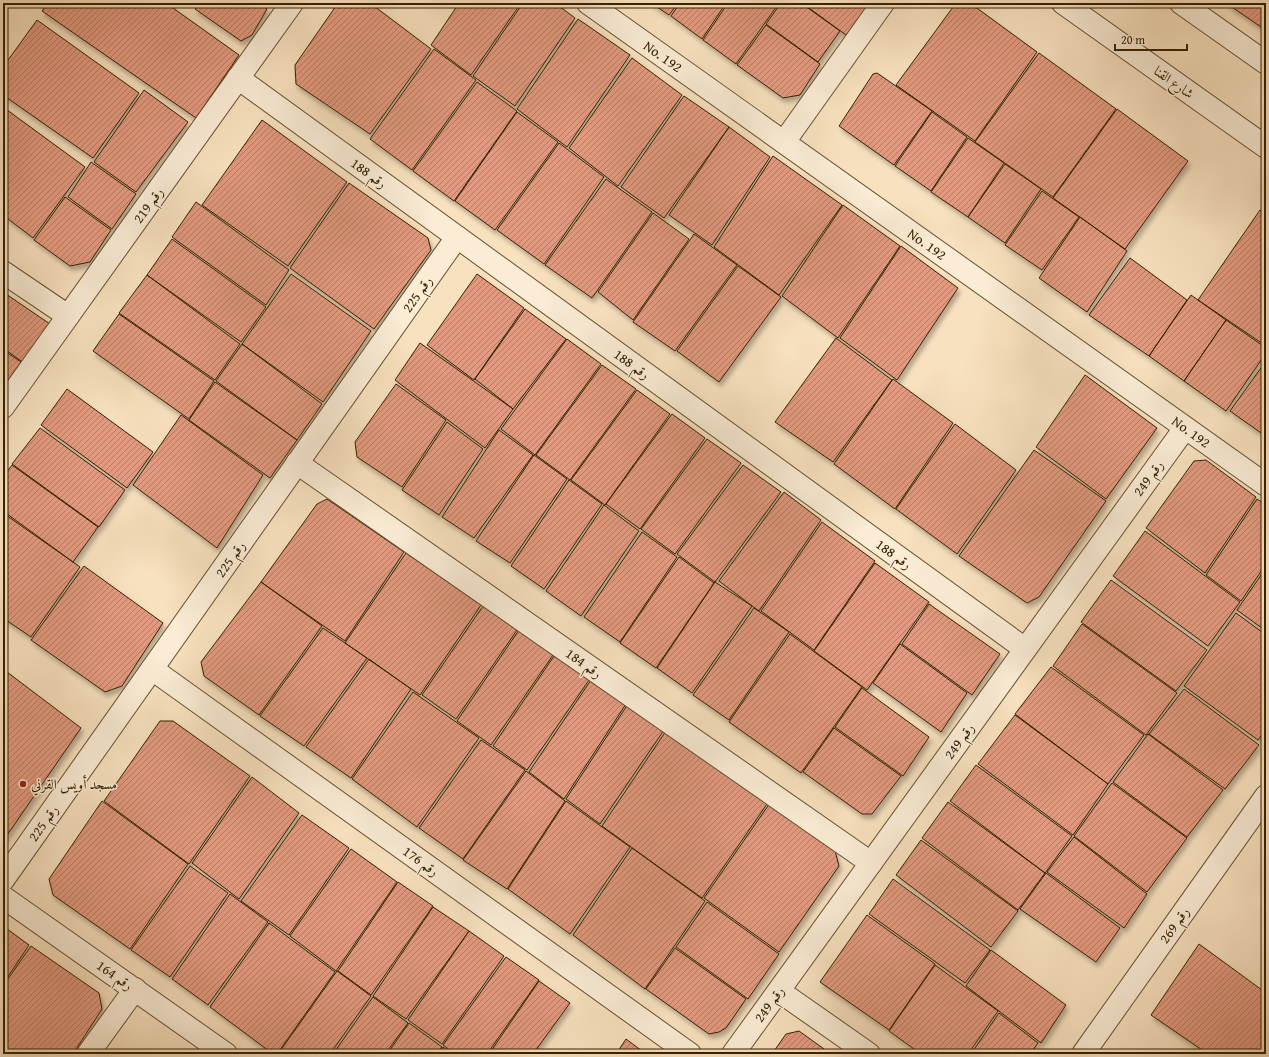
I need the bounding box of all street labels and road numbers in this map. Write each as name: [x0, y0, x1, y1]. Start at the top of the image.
street label: No. 192: [640, 36, 686, 77]
street label: شارع القنا: [1149, 61, 1198, 105]
street label: رقم 188: [344, 153, 391, 196]
street label: رقم 219: [128, 183, 171, 230]
street label: No. 192: [904, 223, 950, 265]
street label: رقم 225: [397, 272, 440, 319]
street label: رقم 188: [607, 344, 654, 387]
street label: No. 192: [1168, 411, 1214, 452]
street label: رقم 249: [1128, 456, 1171, 503]
street label: رقم 188: [869, 534, 916, 577]
street label: رقم 225: [210, 537, 253, 584]
street label: رقم 184: [559, 643, 606, 686]
street label: رقم 249: [939, 719, 982, 766]
street label: رقم 225: [23, 801, 66, 848]
street label: رقم 176: [396, 841, 443, 884]
street label: رقم 269: [1154, 903, 1197, 950]
street label: رقم 164: [90, 955, 137, 998]
street label: رقم 249: [749, 982, 792, 1029]

